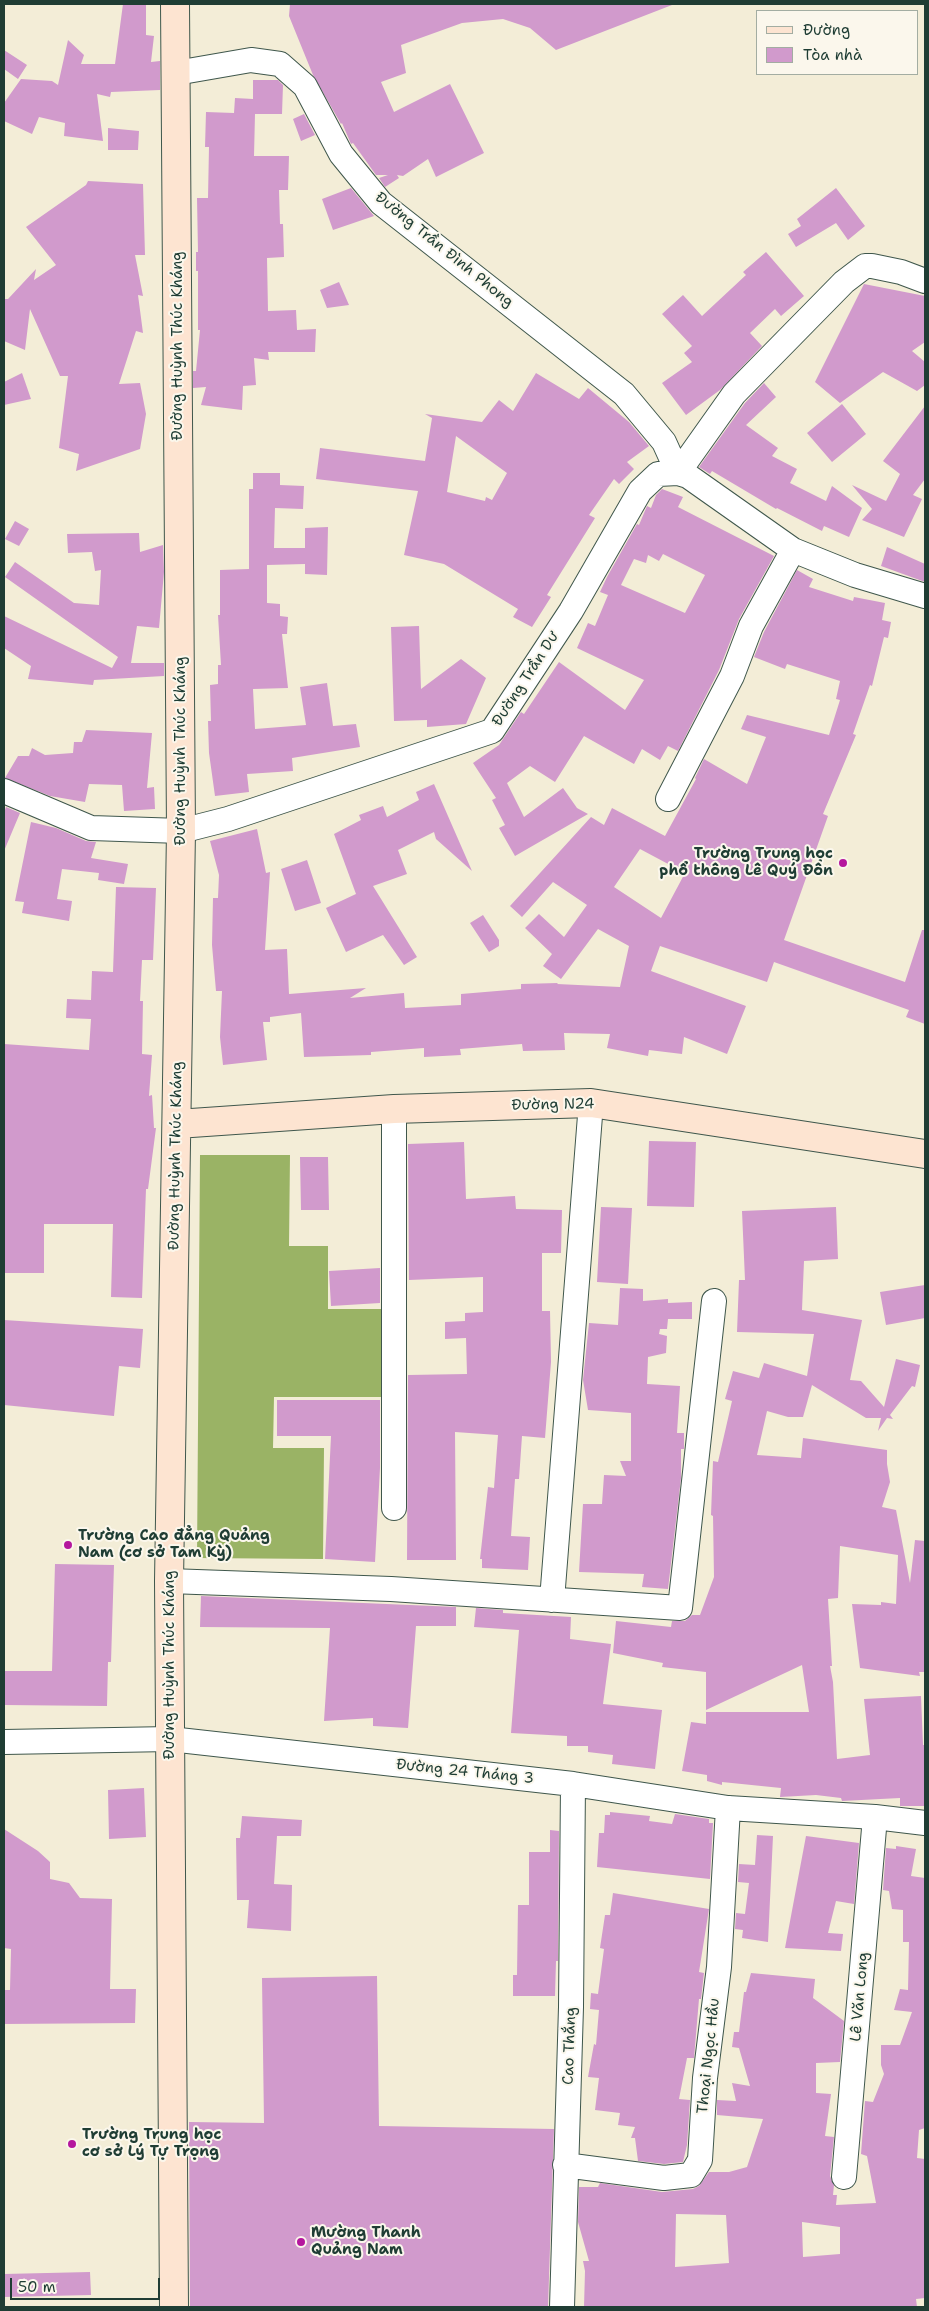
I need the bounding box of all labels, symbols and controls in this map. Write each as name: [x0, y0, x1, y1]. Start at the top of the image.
legend: [756, 10, 919, 75]
text: Đường: [803, 20, 850, 40]
text: Tòa nhà: [803, 45, 862, 65]
street label: Đường Trần Đình Phong: [371, 189, 517, 311]
street label: Đường Huỳnh Thúc Kháng: [169, 251, 187, 441]
street label: Đường Trần Dư: [489, 628, 563, 730]
street label: Đường Huỳnh Thúc Kháng: [172, 656, 190, 846]
place label: Trường Trung học phổ thông Lê Quý Đôn: [659, 845, 833, 880]
marker: Trường Trung học phổ thông Lê Quý Đôn: [837, 857, 849, 869]
street label: Đường Huỳnh Thúc Kháng: [165, 1061, 187, 1251]
street label: Đường N24: [511, 1095, 595, 1115]
place label: Trường Cao đẳng Quảng Nam (cơ sở Tam Kỳ): [78, 1527, 270, 1562]
marker: Trường Cao đẳng Quảng Nam (cơ sở Tam Kỳ): [62, 1539, 74, 1551]
street label: Đường Huỳnh Thúc Kháng: [161, 1570, 179, 1760]
street label: Đường 24 Tháng 3: [395, 1756, 535, 1788]
street label: Lê Văn Long: [847, 1951, 873, 2043]
street label: Thoại Ngọc Hầu: [694, 1997, 724, 2115]
street label: Cao Thắng: [560, 2007, 580, 2085]
place label: Trường Trung học cơ sở Lý Tự Trọng: [82, 2126, 221, 2161]
marker: Trường Trung học cơ sở Lý Tự Trọng: [66, 2138, 78, 2150]
place label: Mường Thanh Quảng Nam: [311, 2224, 421, 2259]
marker: Mường Thanh Quảng Nam: [295, 2236, 307, 2248]
scale bar: [12, 2268, 162, 2300]
text: 50 m: [18, 2277, 56, 2297]

